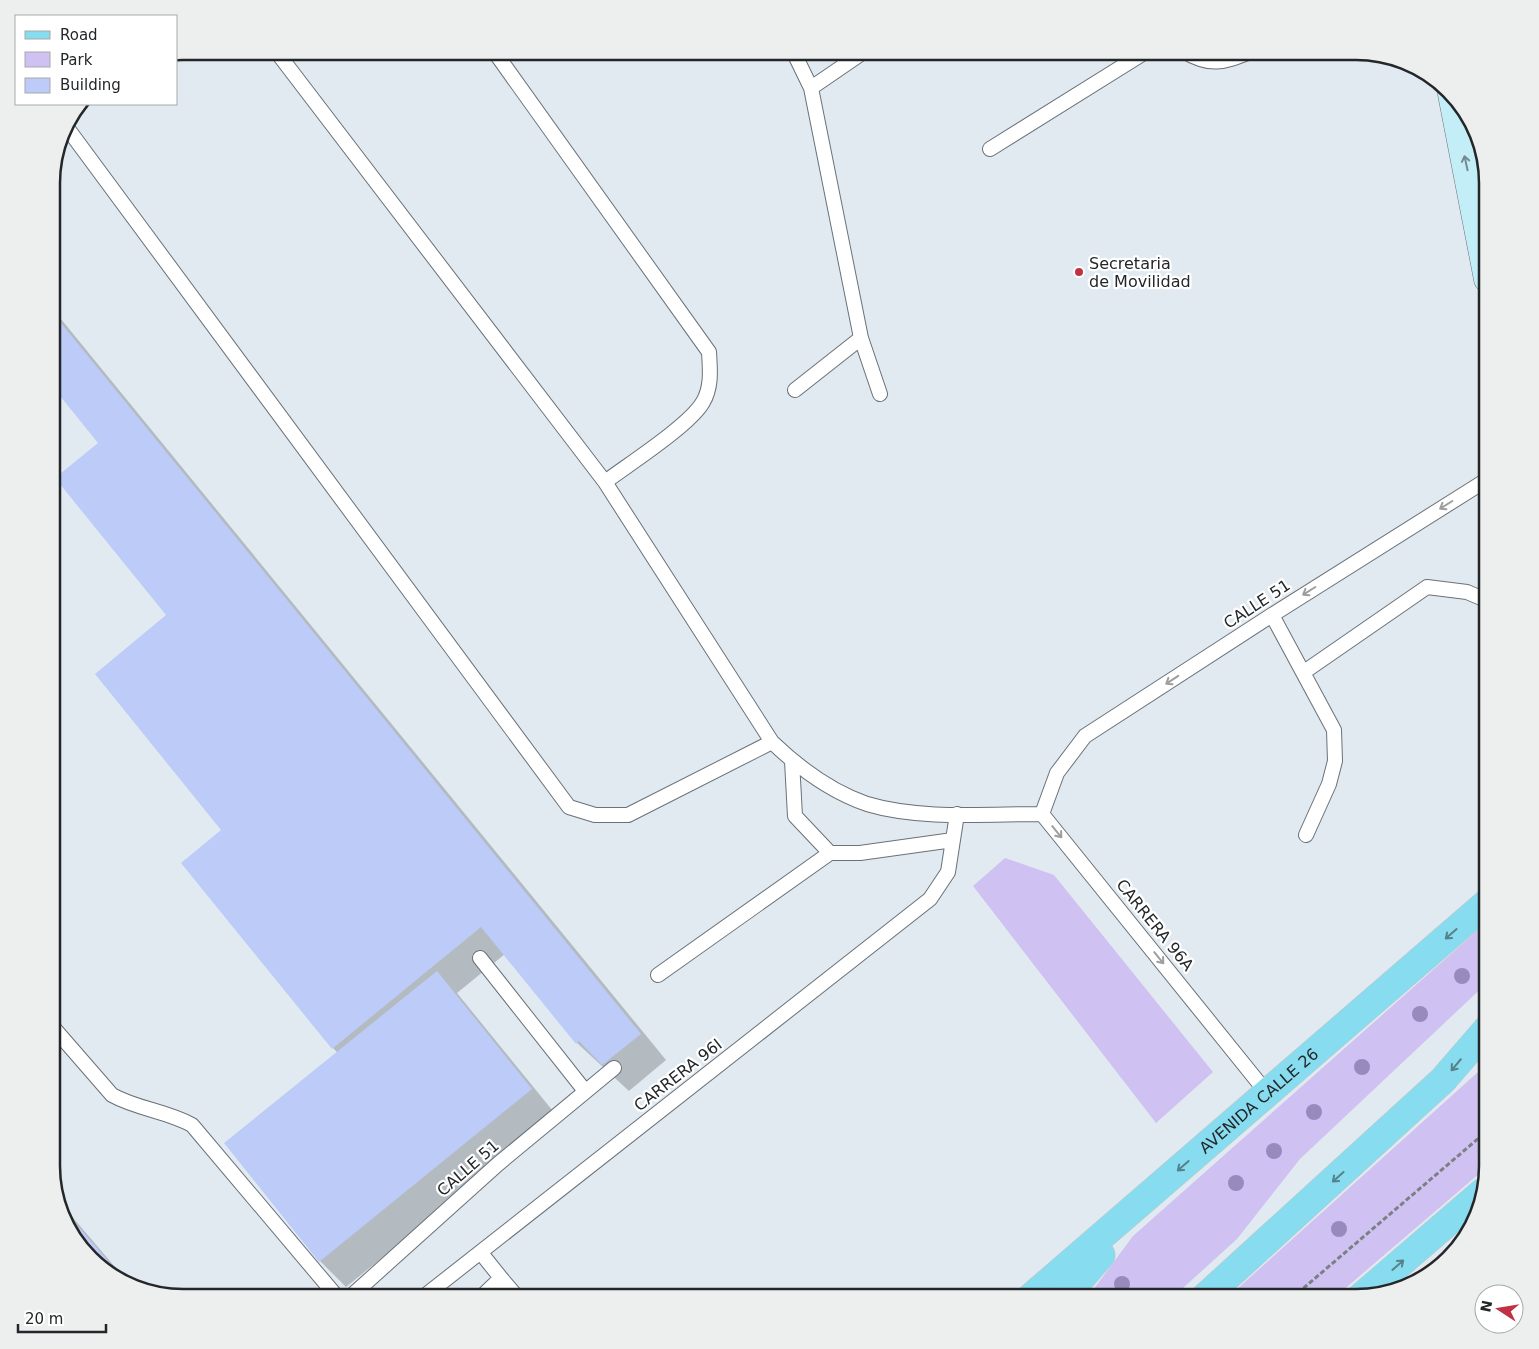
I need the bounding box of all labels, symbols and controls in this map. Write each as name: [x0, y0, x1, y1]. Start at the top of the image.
legend: [15, 15, 178, 105]
text: Road: [60, 26, 98, 44]
text: Park: [60, 51, 93, 69]
text: Building: [60, 76, 121, 94]
one-way arrow: [1461, 155, 1470, 171]
place label: Secretaria de Movilidad: [1089, 254, 1191, 291]
marker: Secretaria de Movilidad: [1073, 266, 1085, 278]
one-way arrow: [1440, 500, 1454, 510]
street label: CALLE 51: [1220, 575, 1294, 633]
one-way arrow: [1302, 587, 1316, 597]
one-way arrow: [1166, 675, 1180, 685]
one-way arrow: [1051, 825, 1062, 838]
street label: CARRERA 96A: [1112, 875, 1198, 975]
one-way arrow: [1445, 929, 1458, 940]
one-way arrow: [1154, 951, 1165, 964]
street label: CARRERA 96I: [630, 1035, 726, 1115]
street label: AVENIDA CALLE 26: [1195, 1044, 1322, 1157]
one-way arrow: [1450, 1059, 1462, 1072]
street label: CALLE 51: [433, 1136, 503, 1200]
one-way arrow: [1176, 1161, 1189, 1172]
one-way arrow: [1332, 1171, 1345, 1183]
one-way arrow: [1392, 1259, 1405, 1270]
north arrow: [1474, 1284, 1524, 1334]
text: N: [1477, 1299, 1495, 1314]
scale bar: [18, 1302, 105, 1334]
text: 20 m: [25, 1310, 63, 1328]

